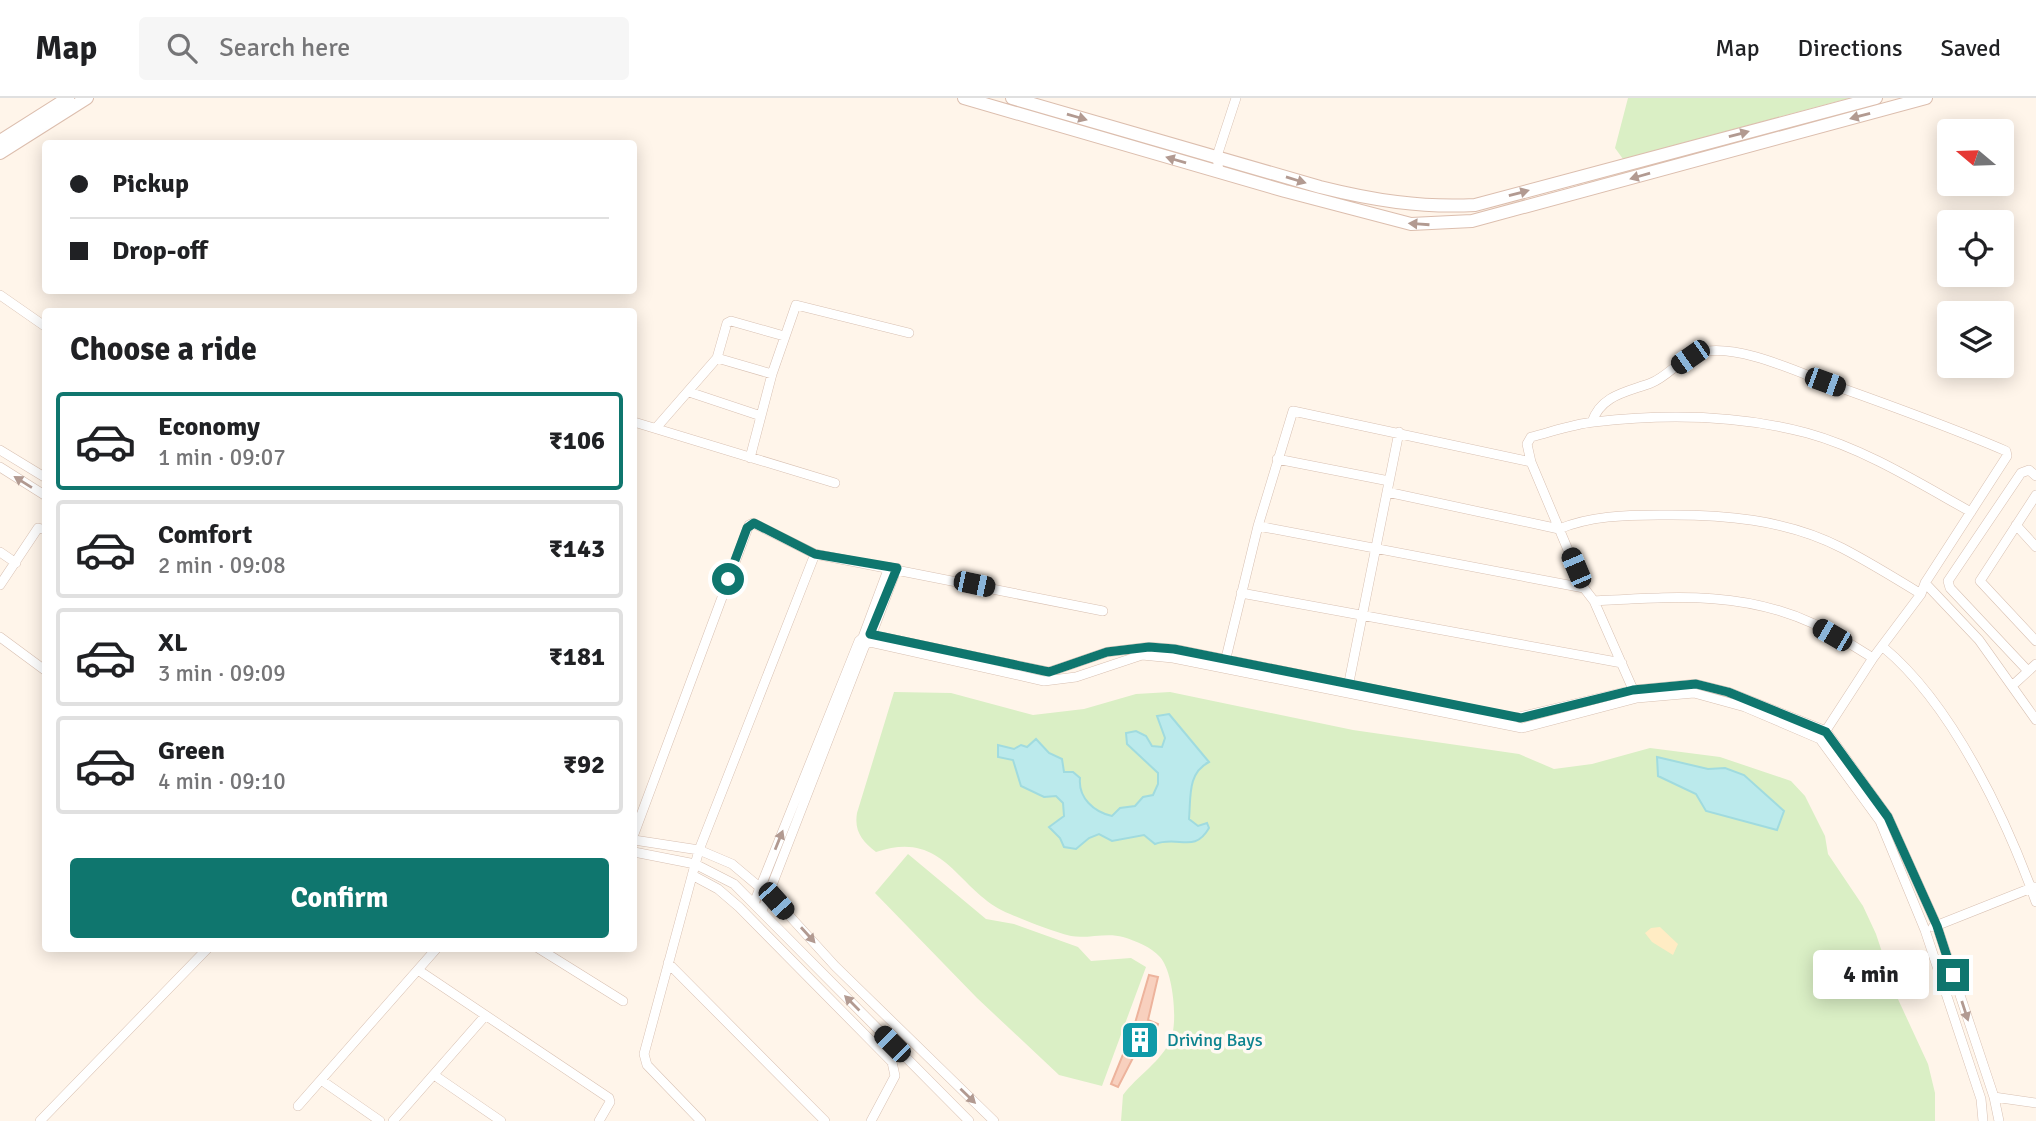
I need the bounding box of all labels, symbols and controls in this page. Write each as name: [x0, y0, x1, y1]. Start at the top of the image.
search box: [139, 17, 629, 80]
text: Map: [35, 28, 97, 69]
icon: search: [163, 29, 201, 67]
text: Search here: [219, 32, 350, 64]
text: Map: [1715, 33, 1760, 63]
text: Directions: [1798, 33, 1903, 63]
text: Saved: [1941, 33, 2001, 63]
one-way arrow: [1849, 111, 1870, 121]
one-way arrow: [1067, 112, 1088, 122]
north arrow: [1937, 119, 2014, 196]
map controls: [1937, 119, 2014, 378]
one-way arrow: [1728, 129, 1749, 139]
one-way arrow: [1165, 154, 1186, 164]
text: Pickup: [112, 168, 189, 200]
one-way arrow: [1629, 171, 1651, 182]
one-way arrow: [1286, 175, 1307, 185]
one-way arrow: [1508, 187, 1530, 198]
button: locate: [1937, 210, 2014, 287]
one-way arrow: [1408, 218, 1430, 229]
text: Drop-off: [112, 235, 208, 267]
button: layers: [1937, 301, 2014, 378]
text: Choose a ride: [70, 330, 257, 369]
car: [1667, 336, 1714, 378]
car: [1802, 365, 1849, 399]
icon: car: [74, 410, 137, 473]
text: Economy: [158, 411, 260, 443]
text: ₹106: [549, 425, 605, 457]
text: 1 min · 09:07: [158, 443, 286, 472]
one-way arrow: [13, 475, 32, 488]
icon: car: [74, 518, 137, 581]
text: Comfort: [158, 519, 252, 551]
text: ₹143: [549, 533, 605, 565]
car: [1559, 545, 1594, 591]
text: 2 min · 09:08: [158, 551, 286, 580]
route start: [712, 563, 744, 595]
car: [952, 569, 997, 599]
car: [1809, 615, 1856, 655]
icon: car: [74, 626, 137, 689]
text: XL: [158, 627, 188, 659]
text: ₹181: [549, 641, 605, 673]
text: 3 min · 09:09: [158, 659, 286, 688]
icon: car: [74, 734, 137, 797]
text: Green: [158, 735, 225, 767]
text: ₹92: [563, 749, 605, 781]
text: 4 min · 09:10: [158, 767, 286, 796]
one-way arrow: [774, 829, 785, 850]
button: Confirm: [70, 858, 609, 938]
car: [755, 878, 798, 924]
one-way arrow: [799, 927, 815, 944]
callout: 4 min: [1813, 950, 1928, 1000]
route end: [1937, 959, 1969, 991]
text: 4 min: [1843, 960, 1899, 989]
one-way arrow: [844, 995, 860, 1012]
one-way arrow: [1960, 1001, 1971, 1022]
building icon: Driving Bays: [1119, 1019, 1161, 1061]
car: [870, 1022, 915, 1066]
place label: Driving Bays: [1167, 1029, 1263, 1051]
one-way arrow: [960, 1088, 977, 1105]

